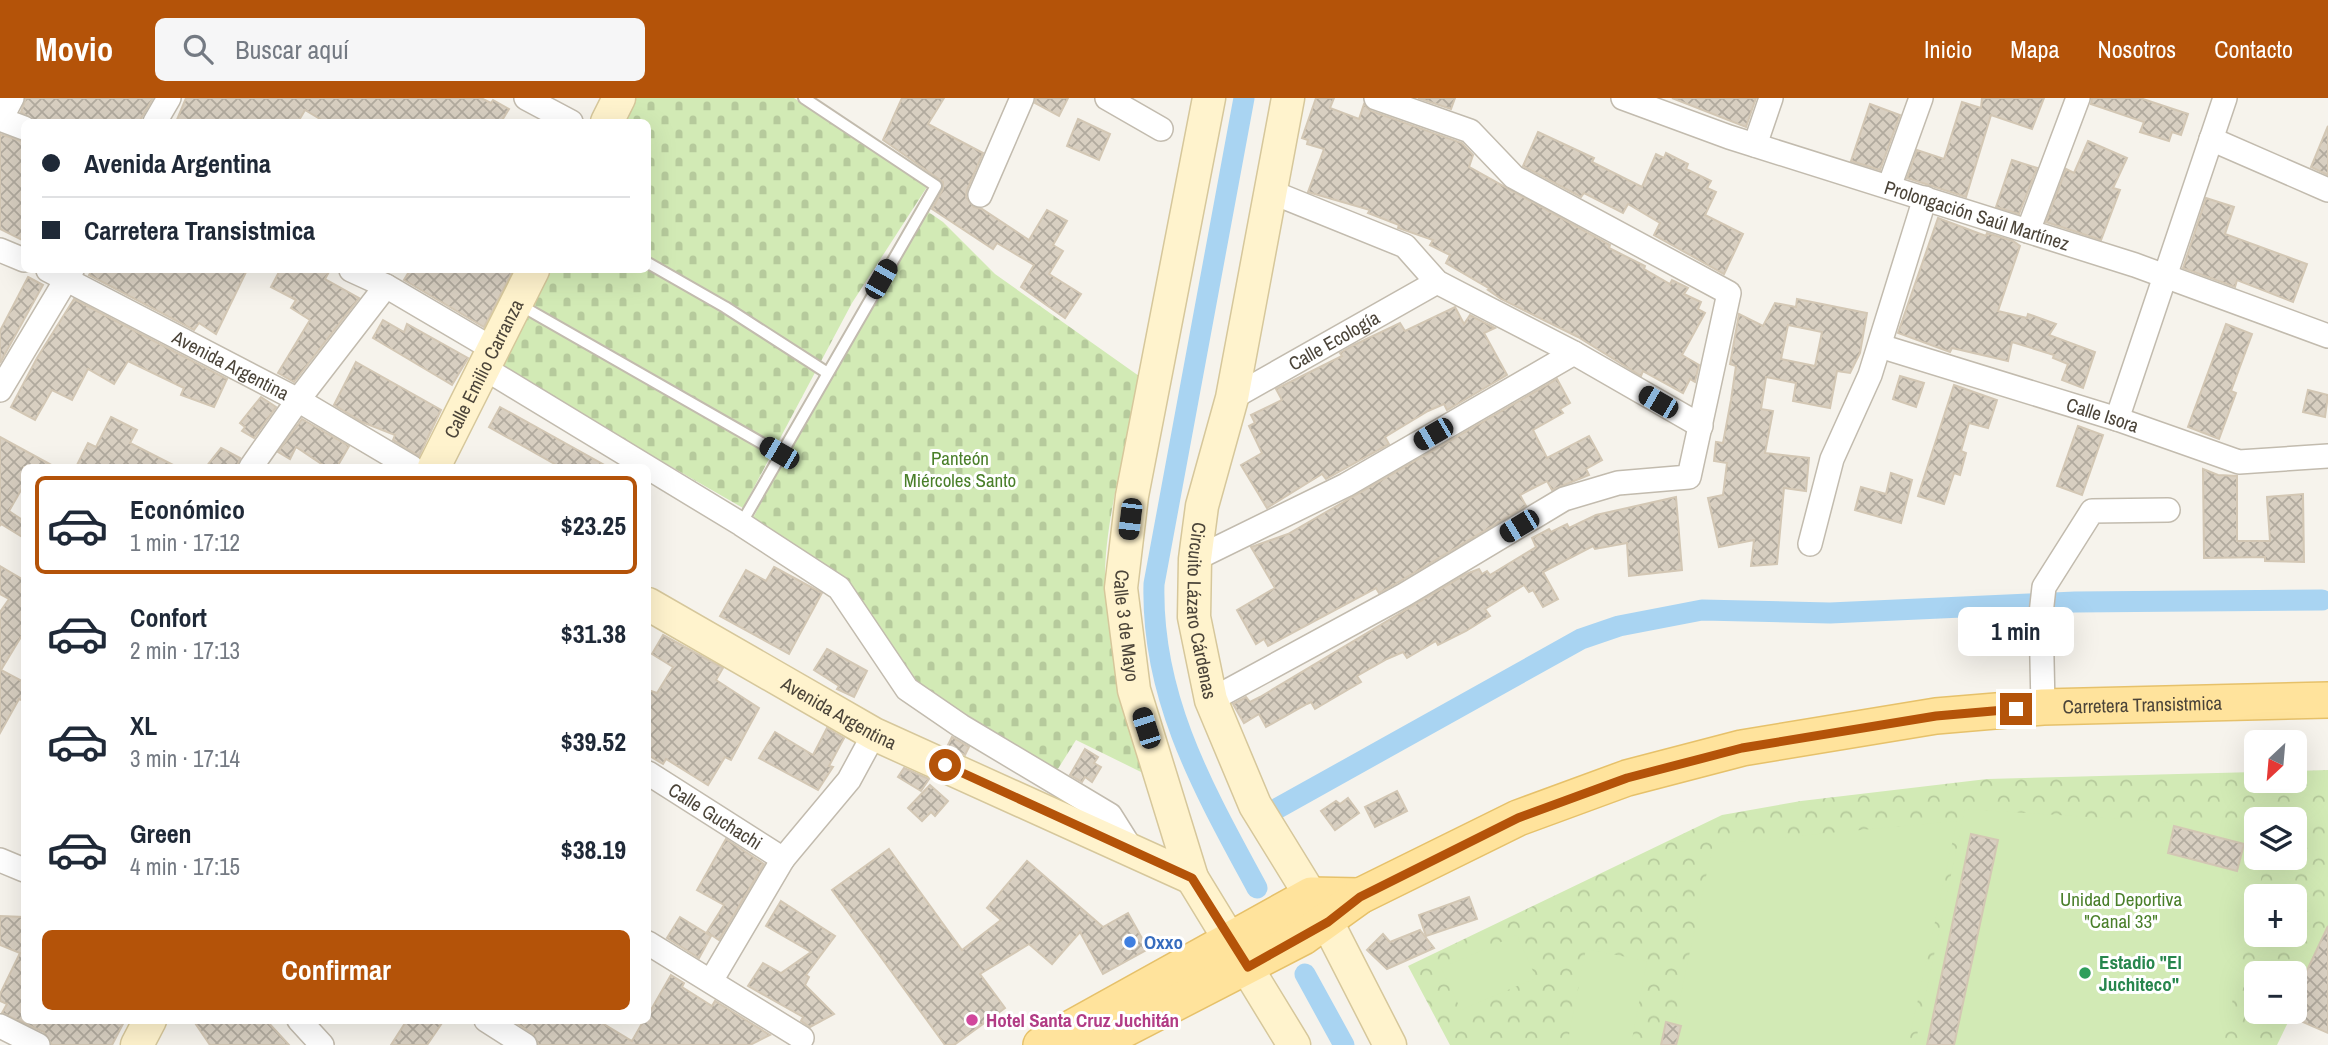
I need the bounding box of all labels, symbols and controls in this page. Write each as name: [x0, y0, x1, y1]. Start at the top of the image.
search box: [155, 18, 645, 81]
text: Movio: [35, 27, 113, 71]
icon: search: [179, 30, 217, 68]
text: Buscar aquí: [235, 32, 349, 67]
text: Inicio: [1924, 33, 1972, 65]
text: Mapa: [2010, 33, 2059, 65]
text: Nosotros: [2097, 33, 2176, 65]
text: Contacto: [2214, 33, 2293, 65]
text: Avenida Argentina: [84, 146, 271, 181]
street label: Prolongación Saúl Martínez: [1881, 174, 2073, 257]
text: Carretera Transistmica: [84, 213, 315, 248]
car: [862, 256, 901, 302]
street label: Calle Emilio Carranza: [438, 294, 529, 443]
street label: Calle Ecología: [1284, 304, 1384, 376]
street label: Avenida Argentina: [167, 323, 294, 406]
car: [1635, 382, 1682, 422]
street label: Calle Isora: [2063, 391, 2143, 439]
car: [1410, 414, 1457, 454]
car: [756, 433, 803, 473]
park label: Panteón Miércoles Santo: [904, 445, 1016, 493]
text: Económico: [130, 492, 245, 527]
icon: car: [46, 494, 109, 557]
car: [1118, 497, 1143, 541]
car: [1496, 506, 1543, 546]
text: $23.25: [561, 508, 626, 543]
street label: Circuito Lázaro Cárdenas: [1181, 521, 1224, 702]
text: 1 min · 17:12: [130, 527, 240, 558]
street label: Calle 3 de Mayo: [1108, 568, 1146, 683]
text: Confort: [130, 600, 207, 635]
icon: car: [46, 602, 109, 665]
callout: 1 min: [1958, 608, 2074, 656]
text: $31.38: [561, 616, 626, 651]
text: 1 min: [1991, 616, 2041, 647]
text: 2 min · 17:13: [130, 635, 240, 666]
street label: Avenida Argentina: [776, 670, 901, 756]
street label: Carretera Transistmica: [2062, 690, 2223, 720]
route end: [2000, 693, 2032, 725]
car: [1130, 705, 1163, 751]
text: XL: [130, 708, 157, 743]
icon: car: [46, 710, 109, 773]
text: $39.52: [561, 724, 626, 759]
north arrow: [2244, 730, 2306, 793]
map controls: [2244, 730, 2307, 1024]
text: 3 min · 17:14: [130, 743, 240, 774]
route start: [929, 749, 961, 781]
street label: Calle Guchachi: [664, 776, 767, 856]
button: layers: [2244, 807, 2307, 870]
text: Green: [130, 816, 192, 851]
icon: car: [46, 818, 109, 881]
text: $38.19: [561, 832, 626, 867]
text: 4 min · 17:15: [130, 851, 240, 882]
button: +: [2244, 884, 2307, 947]
park label: Unidad Deportiva "Canal 33": [2060, 886, 2182, 934]
place label: Oxxo: [1144, 929, 1183, 955]
button: Confirmar: [42, 930, 630, 1010]
marker: Oxxo: [1122, 934, 1138, 950]
place label: Estadio "El Juchiteco": [2099, 949, 2182, 997]
button: −: [2244, 961, 2307, 1024]
marker: Estadio "El Juchiteco": [2077, 965, 2093, 981]
place label: Hotel Santa Cruz Juchitán: [986, 1007, 1179, 1033]
marker: Hotel Santa Cruz Juchitán: [964, 1012, 980, 1028]

